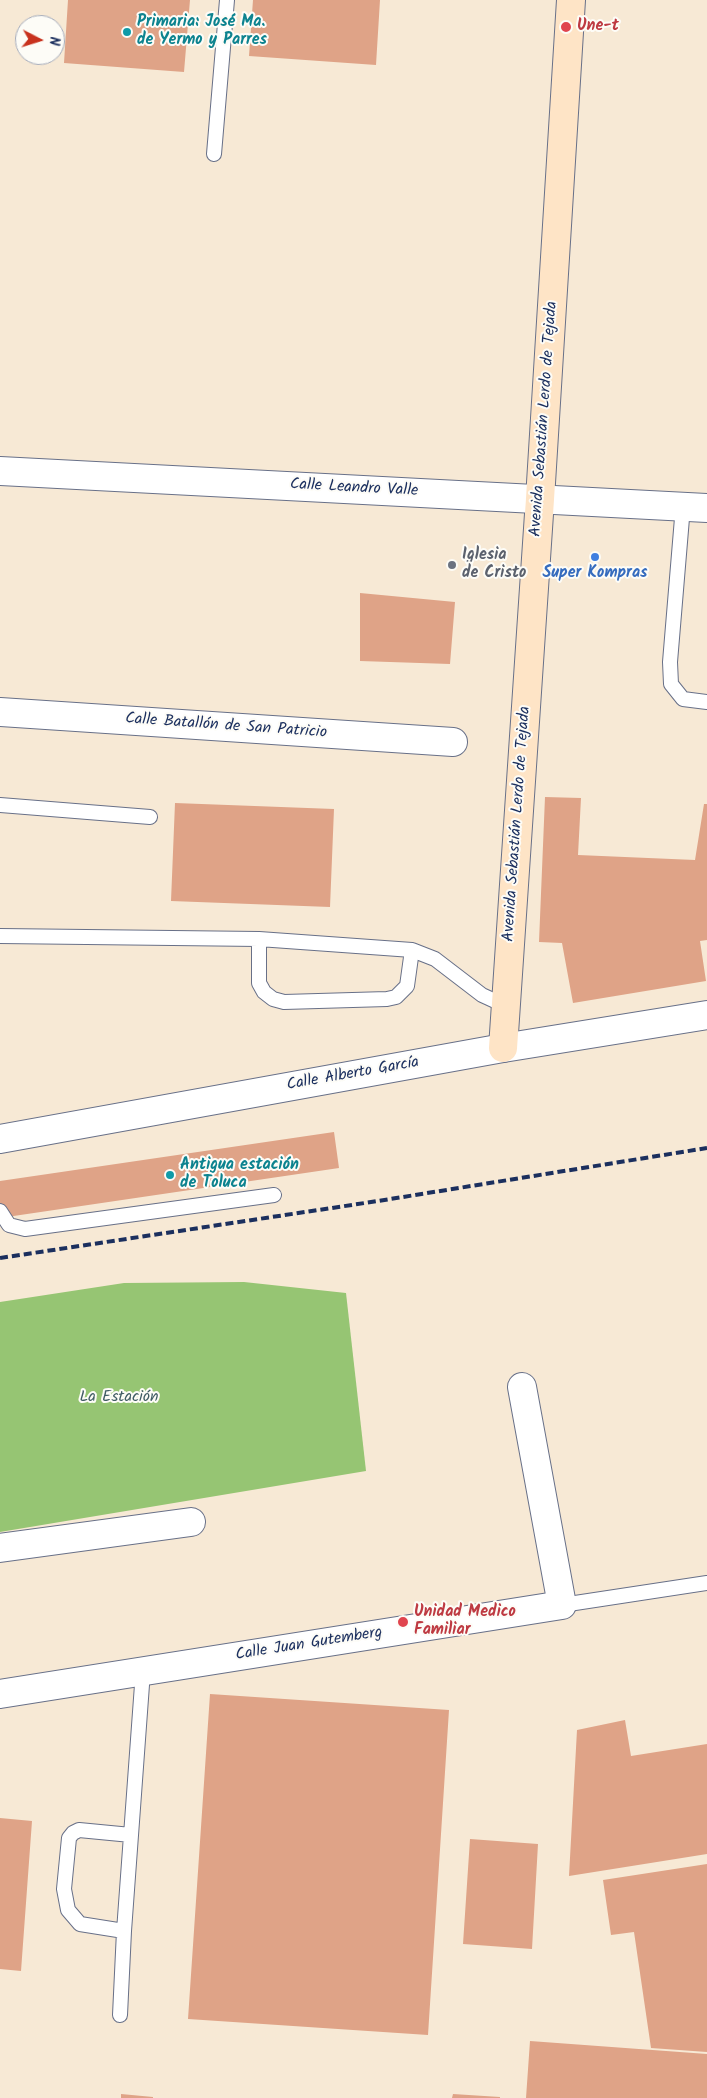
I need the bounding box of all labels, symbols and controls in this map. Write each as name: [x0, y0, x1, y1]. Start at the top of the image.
place label: Primaria: José Ma. de Yermo y Parres: [137, 13, 267, 51]
north arrow: [15, 15, 65, 65]
place label: Une-t: [577, 17, 619, 37]
marker: Une-t: [559, 20, 573, 34]
marker: Primaria: José Ma. de Yermo y Parres: [121, 26, 133, 38]
text: N: [43, 36, 65, 47]
street label: Avenida Sebastián Lerdo de Tejada: [527, 301, 563, 537]
street label: Calle Leandro Valle: [289, 476, 419, 502]
place label: Iglesia de Cristo: [462, 546, 526, 584]
marker: Super Kompras: [589, 551, 601, 563]
marker: Iglesia de Cristo: [446, 559, 458, 571]
place label: Super Kompras: [542, 564, 648, 584]
street label: Avenida Sebastián Lerdo de Tejada: [500, 706, 536, 942]
street label: Calle Batallón de San Patricio: [124, 710, 328, 744]
street label: Calle Alberto García: [285, 1054, 421, 1096]
place label: Antigua estación de Toluca: [180, 1156, 299, 1194]
marker: Antigua estación de Toluca: [164, 1169, 176, 1181]
park label: La Estación: [79, 1388, 159, 1408]
place label: Unidad Medico Familiar: [414, 1603, 516, 1641]
marker: Unidad Medico Familiar: [396, 1615, 410, 1629]
street label: Calle Juan Gutemberg: [234, 1624, 384, 1666]

